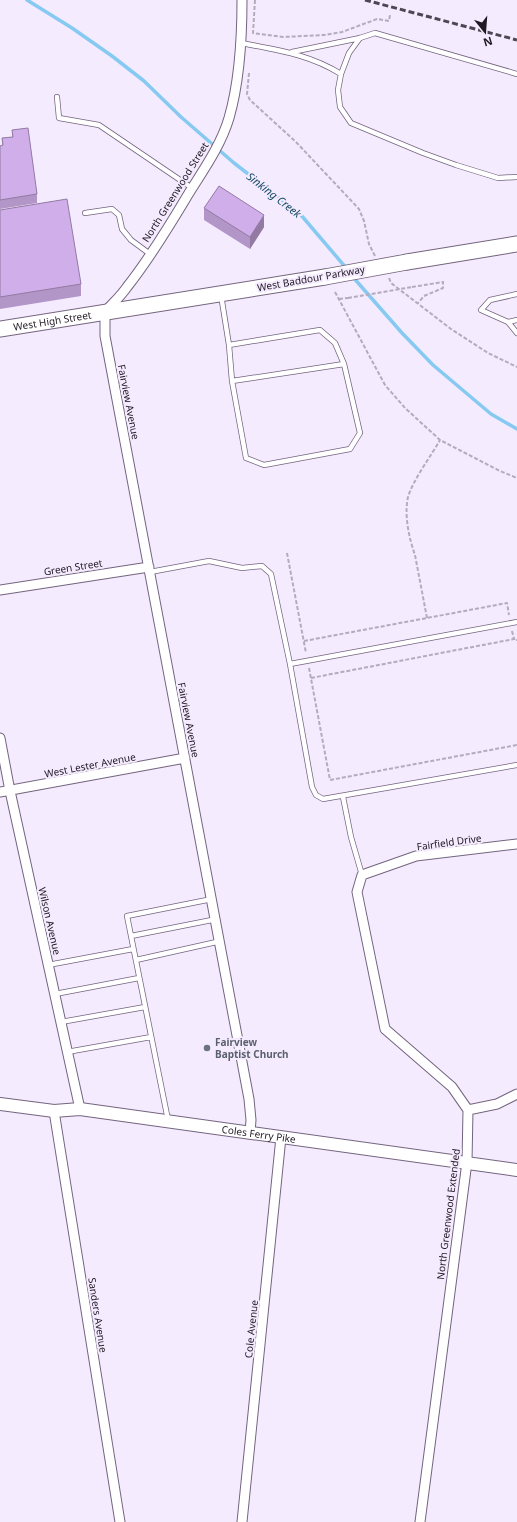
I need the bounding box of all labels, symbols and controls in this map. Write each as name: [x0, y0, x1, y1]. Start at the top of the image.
north arrow: [465, 12, 505, 52]
text: N: [482, 34, 495, 51]
street label: North Greenwood Street: [138, 139, 212, 245]
water label: Sinking Creek: [244, 168, 305, 221]
street label: West Baddour Parkway: [256, 262, 367, 294]
street label: West High Street: [12, 307, 93, 334]
street label: Fairview Avenue: [115, 363, 143, 441]
street label: Green Street: [43, 555, 104, 579]
street label: Fairview Avenue: [175, 681, 203, 759]
street label: West Lester Avenue: [43, 749, 137, 781]
street label: Fairfield Drive: [416, 830, 483, 853]
street label: Wilson Avenue: [35, 886, 65, 957]
place label: Fairview Baptist Church: [215, 1035, 289, 1061]
marker: Fairview Baptist Church: [202, 1043, 212, 1053]
street label: Coles Ferry Pike: [221, 1122, 297, 1146]
street label: North Greenwood Extended: [433, 1148, 463, 1280]
street label: Sanders Avenue: [85, 1277, 111, 1354]
street label: Cole Avenue: [241, 1299, 261, 1359]

